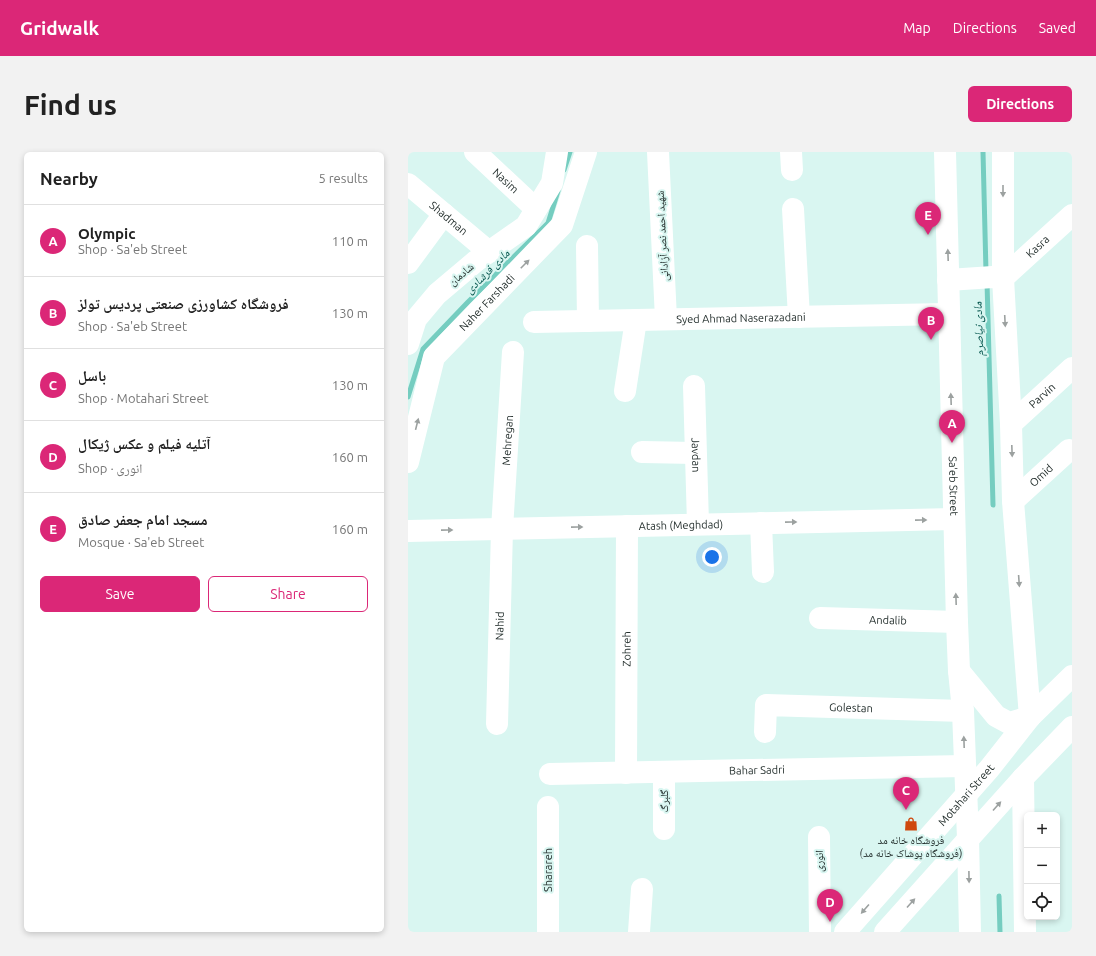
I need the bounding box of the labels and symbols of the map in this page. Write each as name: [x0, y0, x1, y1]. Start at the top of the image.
street label: Nasim: [490, 166, 521, 195]
one-way arrow: [1000, 185, 1006, 198]
street label: شهید احمد نصر آزادانی: [654, 190, 671, 282]
street label: Shadman: [427, 199, 470, 237]
pin: E: [915, 202, 941, 235]
street label: Kasra: [1024, 233, 1052, 260]
water label: مادی فرشادی: [462, 246, 513, 297]
one-way arrow: [945, 248, 951, 261]
one-way arrow: [520, 259, 530, 269]
street label: شادمان: [446, 260, 477, 289]
street label: Naher Farshadi: [457, 272, 517, 333]
water label: مادی نیاصرم: [971, 301, 987, 356]
pin: B: [918, 307, 944, 340]
street label: Syed Ahmad Naserazadani: [676, 311, 806, 325]
one-way arrow: [1002, 315, 1009, 327]
street label: Parvin: [1026, 381, 1057, 410]
one-way arrow: [947, 393, 954, 405]
pin: A: [939, 410, 965, 443]
street label: Mehregan: [500, 415, 515, 466]
one-way arrow: [415, 418, 421, 430]
street label: Javdan: [689, 437, 703, 473]
one-way arrow: [1009, 445, 1015, 458]
street label: Sa'eb Street: [947, 456, 960, 517]
street label: Omid: [1027, 462, 1055, 489]
one-way arrow: [915, 517, 928, 523]
street label: Atash (Meghdad): [639, 518, 723, 532]
one-way arrow: [785, 519, 797, 526]
one-way arrow: [571, 524, 584, 530]
one-way arrow: [441, 527, 454, 533]
your location: [702, 547, 722, 567]
one-way arrow: [1016, 574, 1023, 587]
one-way arrow: [953, 592, 959, 605]
street label: Nahid: [493, 611, 506, 641]
street label: Andalib: [869, 613, 907, 627]
street label: Zohreh: [620, 631, 633, 667]
street label: Golestan: [829, 701, 873, 714]
one-way arrow: [961, 735, 967, 748]
street label: Motahari Street: [936, 761, 997, 828]
street label: Bahar Sadri: [729, 763, 785, 777]
pin: C: [893, 777, 919, 810]
street label: گلبرگ: [658, 789, 670, 812]
one-way arrow: [993, 801, 1002, 811]
shop icon: فروشگاه خانه مد (فروشگاه پوشاک خانه مد): [903, 816, 919, 832]
place label: فروشگاه خانه مد (فروشگاه پوشاک خانه مد): [859, 834, 963, 860]
street label: Sharareh: [542, 848, 554, 892]
street label: انوری: [813, 850, 826, 872]
one-way arrow: [966, 871, 972, 884]
pin: D: [817, 889, 843, 922]
one-way arrow: [906, 898, 916, 908]
one-way arrow: [861, 903, 870, 914]

